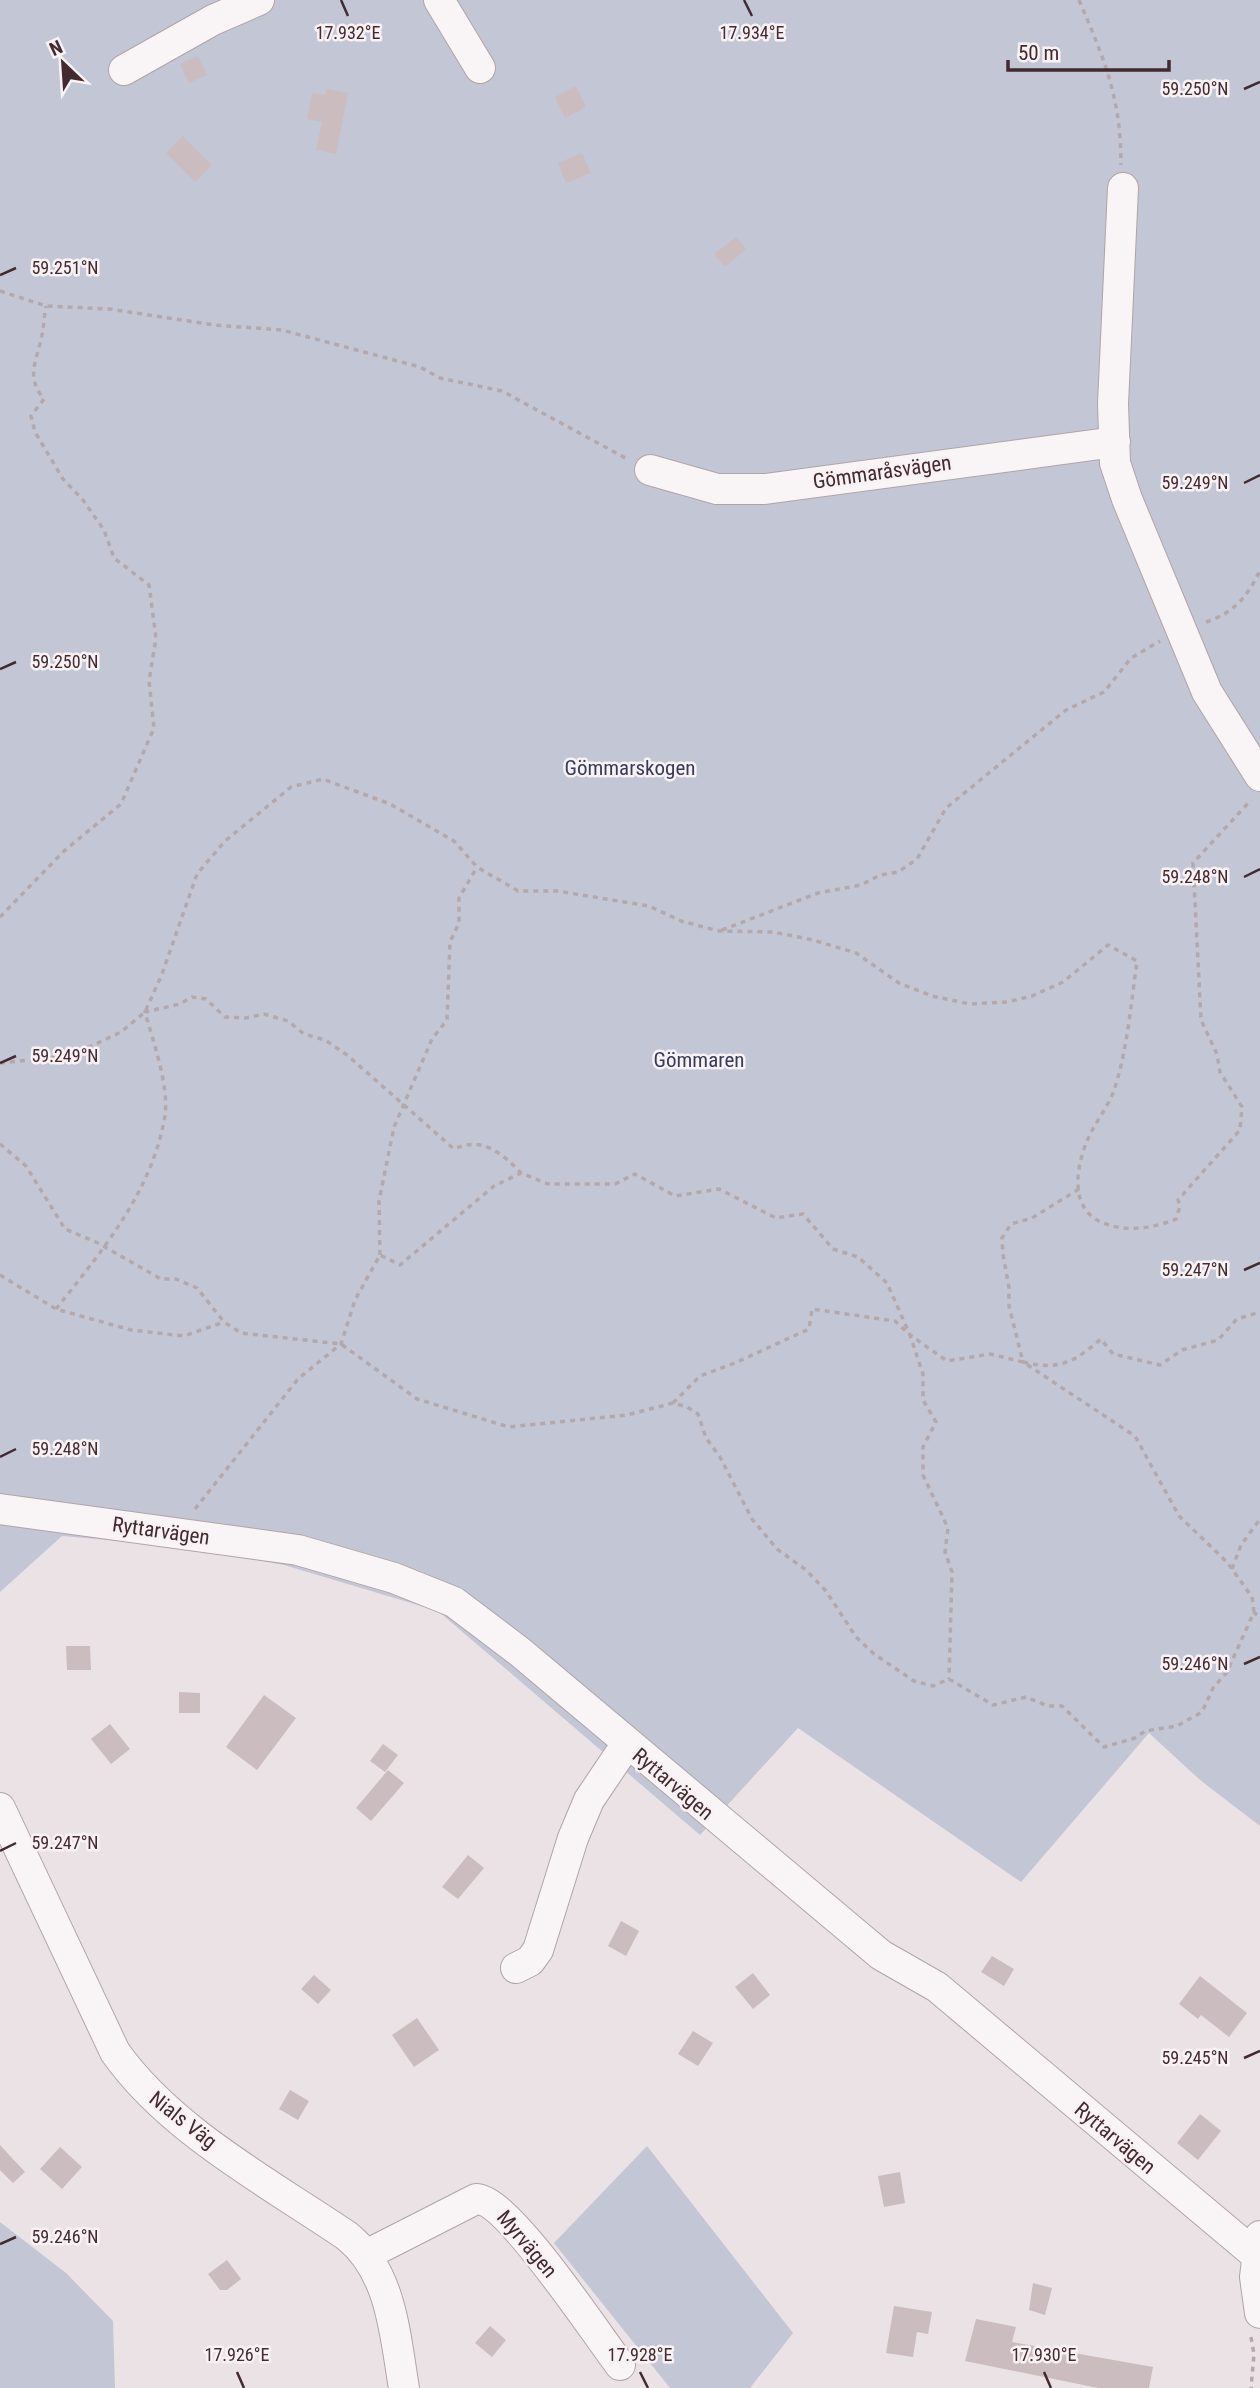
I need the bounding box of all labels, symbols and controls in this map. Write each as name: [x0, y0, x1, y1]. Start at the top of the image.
text: 17.932°E: [316, 22, 380, 43]
text: 17.934°E: [720, 22, 784, 43]
north arrow: [28, 28, 98, 98]
scale bar: [1008, 28, 1169, 72]
text: N: [46, 35, 66, 61]
text: 50 m: [1018, 41, 1059, 65]
text: 59.250°N: [1161, 78, 1229, 99]
text: 59.251°N: [31, 257, 99, 278]
street label: Gömmaråsvägen: [811, 450, 953, 494]
text: 59.249°N: [1161, 472, 1229, 493]
text: 59.250°N: [31, 651, 99, 672]
park label: Gömmarskogen: [565, 756, 695, 780]
text: 59.248°N: [1161, 866, 1229, 887]
text: 59.249°N: [31, 1045, 99, 1066]
park label: Gömmaren: [654, 1048, 744, 1072]
text: 59.247°N: [1161, 1259, 1229, 1280]
text: 59.248°N: [31, 1438, 99, 1459]
street label: Ryttarvägen: [111, 1512, 211, 1550]
text: 59.246°N: [1161, 1653, 1229, 1674]
street label: Ryttarvägen: [628, 1743, 718, 1825]
text: 59.247°N: [31, 1832, 99, 1853]
text: 59.245°N: [1161, 2047, 1229, 2068]
street label: Nials Väg: [145, 2086, 221, 2154]
street label: Ryttarvägen: [1070, 2097, 1160, 2179]
street label: Myrvägen: [492, 2205, 562, 2283]
text: 59.246°N: [31, 2226, 99, 2247]
text: 17.926°E: [205, 2344, 269, 2365]
text: 17.928°E: [608, 2344, 672, 2365]
text: 17.930°E: [1012, 2344, 1076, 2365]

